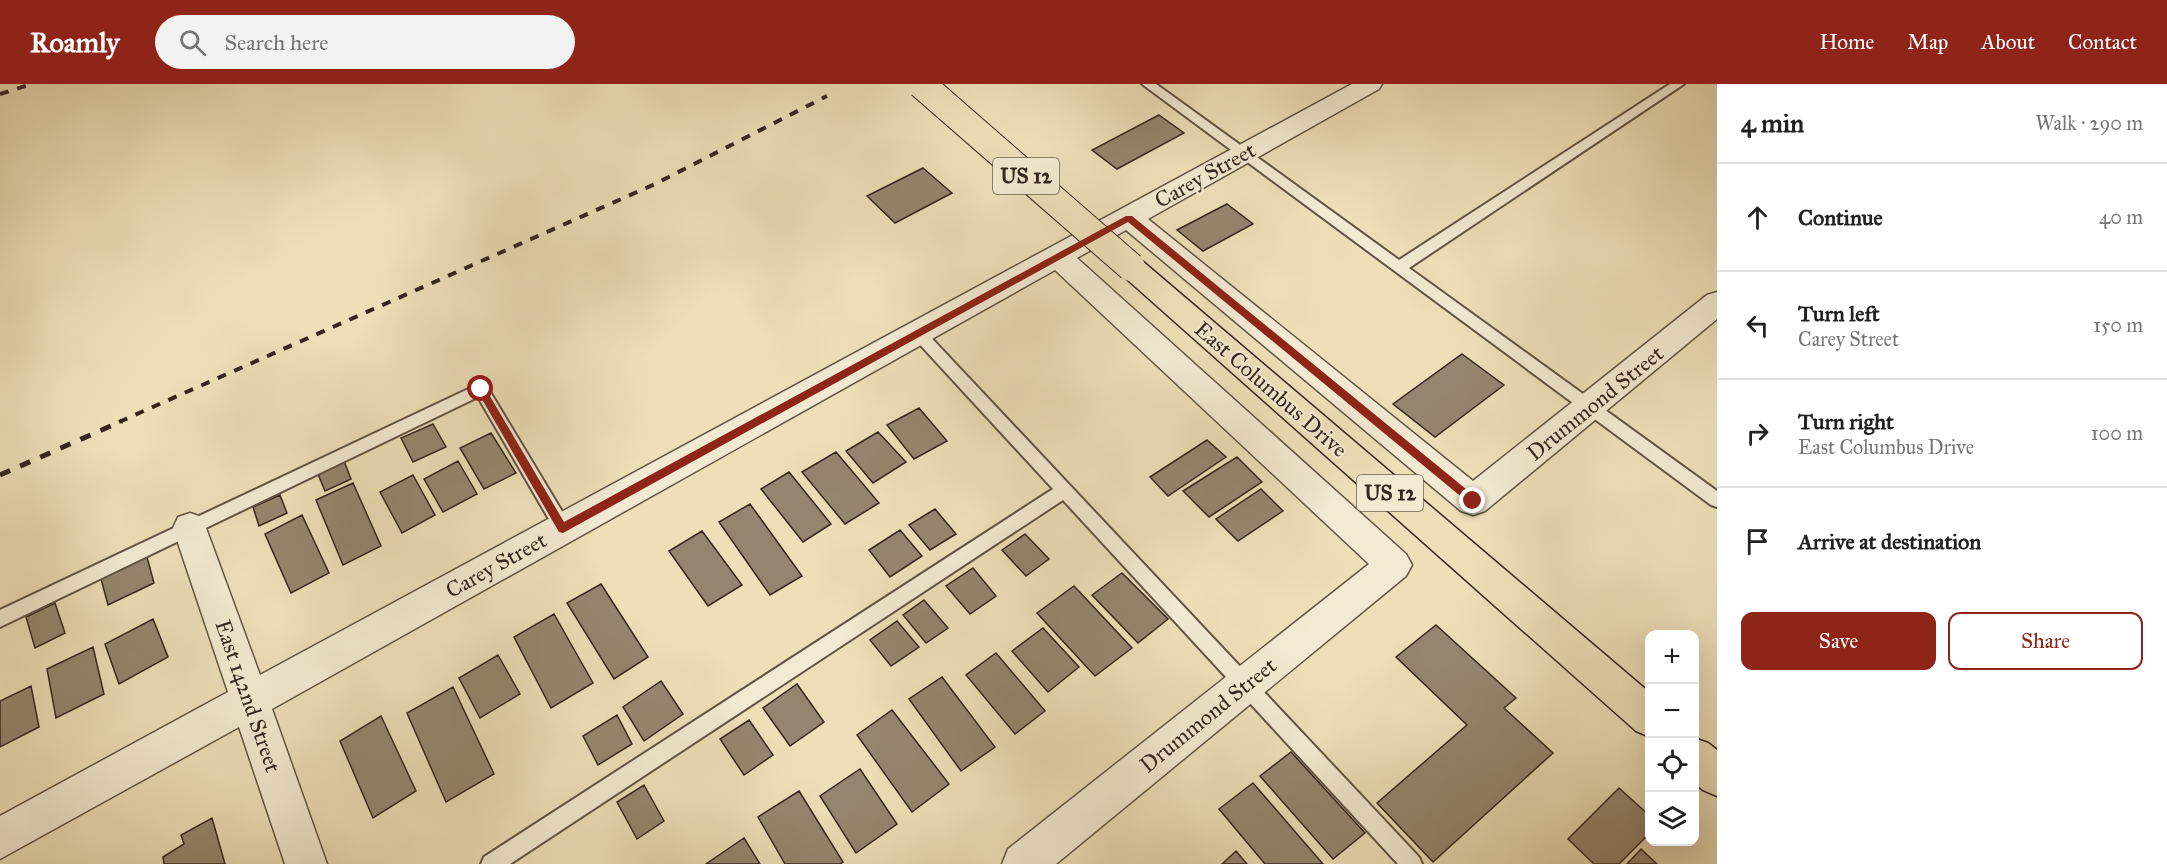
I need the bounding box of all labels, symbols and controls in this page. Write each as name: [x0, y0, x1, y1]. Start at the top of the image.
search box: [155, 15, 575, 69]
text: Roamly: [30, 25, 119, 60]
icon: search: [176, 26, 209, 59]
text: Search here: [224, 29, 328, 56]
text: Home: [1819, 29, 1874, 55]
text: Map: [1907, 29, 1948, 55]
text: About: [1981, 29, 2035, 55]
text: Contact: [2068, 29, 2137, 55]
text: 4 min: [1741, 107, 1804, 139]
text: Walk · 290 m: [2035, 111, 2143, 135]
street label: Carey Street: [1150, 136, 1260, 214]
road number: US 12: [993, 158, 1059, 194]
icon: ahead: [1741, 201, 1774, 234]
text: Continue: [1798, 204, 1883, 231]
text: 40 m: [2099, 205, 2143, 229]
text: Turn left: [1798, 300, 1880, 327]
icon: left: [1741, 309, 1774, 342]
text: 150 m: [2093, 313, 2143, 337]
street label: East Columbus Drive: [1189, 315, 1353, 463]
text: Carey Street: [1798, 327, 1899, 351]
street label: Drummond Street: [1521, 340, 1669, 466]
route start: [467, 375, 493, 401]
text: Turn right: [1798, 408, 1894, 435]
icon: right: [1741, 417, 1774, 450]
text: 100 m: [2091, 421, 2143, 445]
text: East Columbus Drive: [1798, 435, 1974, 459]
road number: US 12: [1357, 475, 1423, 511]
route end: [1459, 487, 1485, 513]
icon: arrive: [1741, 525, 1774, 558]
street label: Carey Street: [441, 526, 551, 604]
text: Arrive at destination: [1798, 528, 1981, 555]
button: Save: [1741, 612, 1936, 670]
button: Share: [1948, 612, 2143, 670]
street label: East 142nd Street: [209, 616, 287, 776]
map controls: [1645, 630, 1699, 846]
button: +: [1645, 630, 1699, 684]
street label: Drummond Street: [1134, 652, 1282, 778]
button: −: [1645, 684, 1699, 738]
button: locate: [1645, 738, 1699, 792]
button: layers: [1645, 792, 1699, 846]

